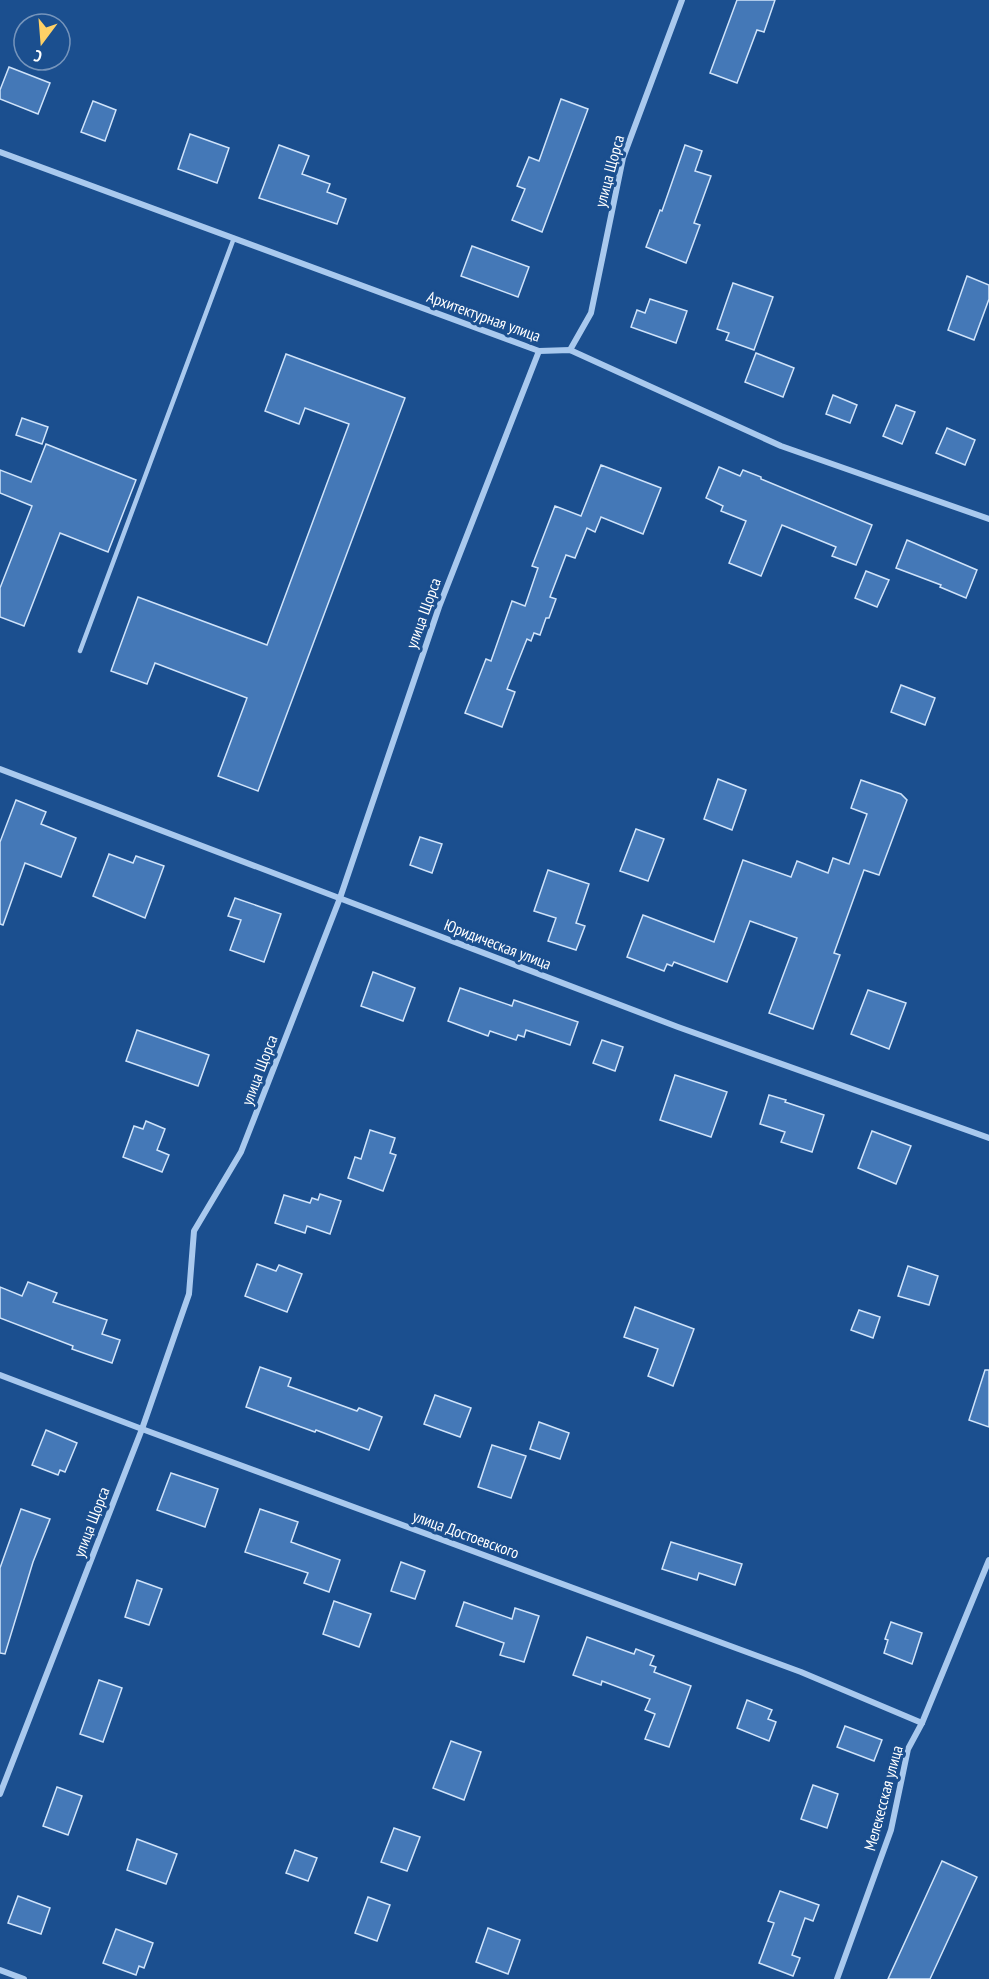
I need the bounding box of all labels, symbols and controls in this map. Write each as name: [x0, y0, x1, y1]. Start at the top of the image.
north arrow: [12, 12, 72, 72]
text: С: [31, 46, 44, 67]
street label: улица Щорса: [590, 133, 628, 209]
street label: Архитектурная улица: [424, 286, 544, 346]
street label: улица Щорса: [401, 575, 445, 651]
street label: Юридическая улица: [442, 914, 554, 974]
street label: улица Щорса: [236, 1032, 282, 1108]
street label: улица Щорса: [68, 1484, 114, 1560]
street label: улица Достоевского: [410, 1505, 522, 1563]
street label: Мелекесская улица: [859, 1743, 907, 1853]

